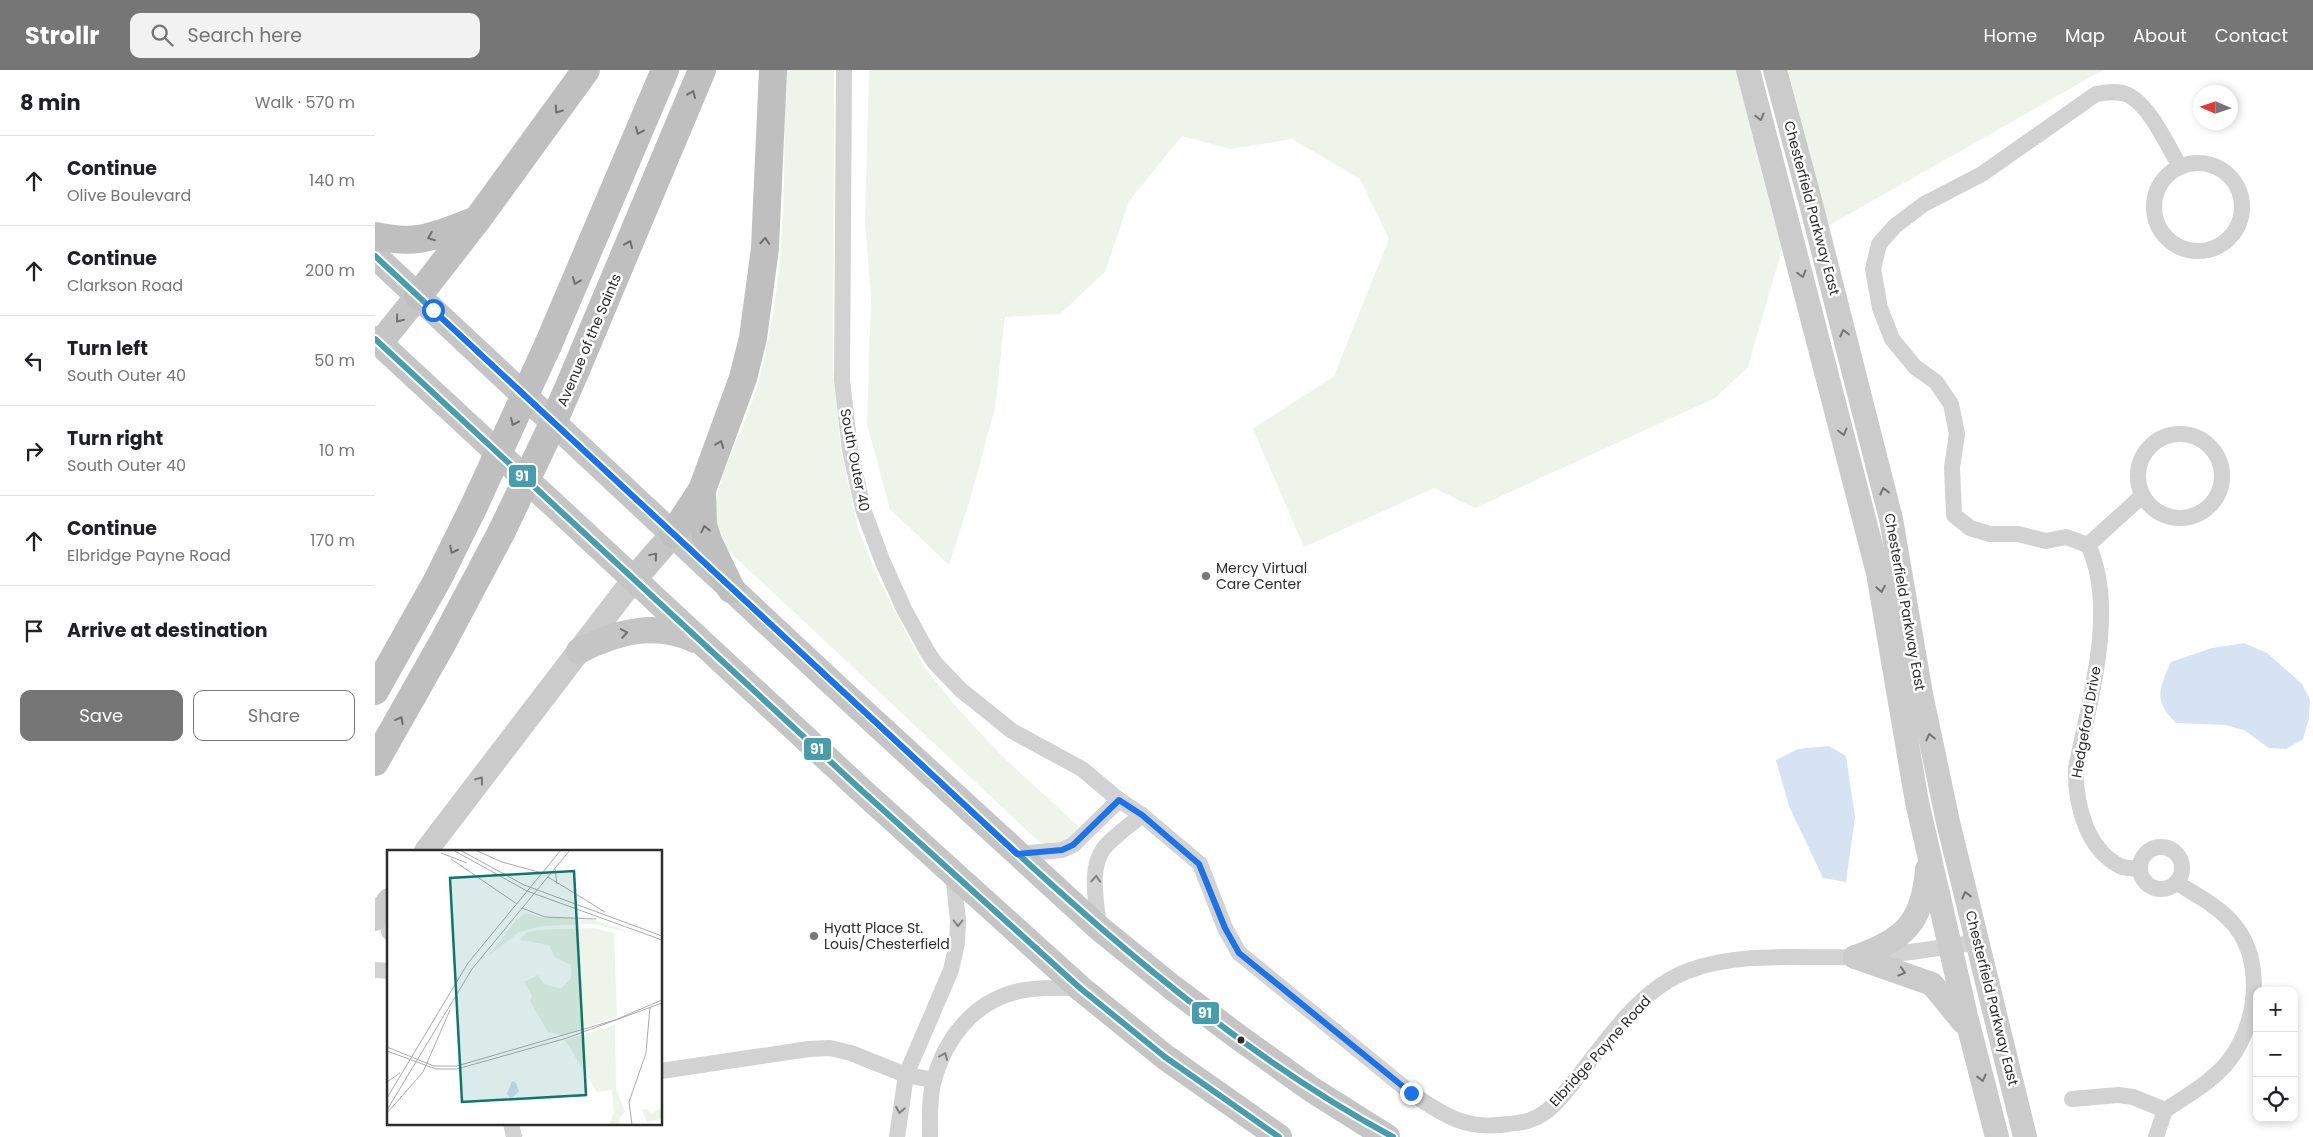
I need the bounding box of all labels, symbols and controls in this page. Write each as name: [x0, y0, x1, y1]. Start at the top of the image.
search box: [130, 13, 480, 58]
text: Strollr: [25, 19, 100, 52]
icon: search: [148, 21, 176, 49]
text: Search here: [188, 22, 302, 49]
text: Home: [1983, 23, 2037, 48]
text: Map: [2065, 23, 2105, 48]
text: About: [2133, 23, 2187, 48]
text: Contact: [2215, 23, 2288, 48]
north arrow: [2193, 85, 2238, 130]
text: 8 min: [20, 88, 81, 117]
text: Walk · 570 m: [255, 91, 355, 114]
one-way arrow: [686, 91, 696, 99]
one-way arrow: [555, 104, 564, 114]
one-way arrow: [1755, 113, 1765, 121]
street label: Chesterfield Parkway East: [1779, 119, 1845, 297]
one-way arrow: [635, 126, 645, 135]
text: Continue: [67, 155, 157, 182]
icon: ahead: [20, 167, 48, 195]
text: 140 m: [309, 169, 355, 192]
text: Olive Boulevard: [67, 184, 191, 207]
one-way arrow: [427, 231, 436, 241]
one-way arrow: [760, 237, 771, 245]
one-way arrow: [623, 240, 634, 249]
text: Continue: [67, 245, 157, 272]
icon: ahead: [20, 257, 48, 285]
text: 200 m: [305, 259, 355, 282]
street label: Avenue of the Saints: [552, 270, 626, 410]
one-way arrow: [1796, 270, 1807, 279]
text: Clarkson Road: [67, 274, 183, 297]
one-way arrow: [571, 276, 582, 285]
route start: [422, 299, 445, 322]
one-way arrow: [395, 314, 404, 323]
one-way arrow: [1839, 329, 1850, 338]
text: Turn left: [67, 335, 148, 362]
icon: left: [20, 347, 48, 375]
text: 50 m: [314, 349, 355, 372]
text: South Outer 40: [67, 364, 186, 387]
street label: South Outer 40: [835, 407, 875, 513]
one-way arrow: [509, 417, 520, 426]
text: Turn right: [67, 425, 163, 452]
one-way arrow: [1837, 427, 1848, 436]
icon: right: [20, 437, 48, 465]
text: 10 m: [319, 439, 355, 462]
one-way arrow: [714, 440, 724, 449]
text: South Outer 40: [67, 454, 186, 477]
line badge: 91: [508, 464, 537, 488]
text: 91: [515, 466, 529, 486]
one-way arrow: [1879, 486, 1890, 495]
street label: Chesterfield Parkway East: [1880, 512, 1930, 692]
text: Continue: [67, 515, 157, 542]
one-way arrow: [700, 524, 711, 533]
icon: ahead: [20, 527, 48, 555]
text: 170 m: [310, 529, 355, 552]
text: Elbridge Payne Road: [67, 544, 231, 567]
one-way arrow: [449, 544, 459, 553]
one-way arrow: [648, 553, 657, 562]
place label: Mercy Virtual Care Center: [1216, 558, 1307, 594]
marker: Mercy Virtual Care Center: [1200, 570, 1212, 582]
one-way arrow: [1876, 585, 1886, 594]
icon: arrive: [20, 617, 48, 645]
text: Arrive at destination: [67, 617, 268, 644]
one-way arrow: [619, 628, 628, 638]
street label: Hedgeford Drive: [2066, 664, 2106, 779]
button: Save: [20, 690, 183, 741]
button: Share: [193, 690, 355, 741]
one-way arrow: [394, 716, 404, 725]
one-way arrow: [1925, 732, 1936, 741]
line badge: 91: [803, 737, 832, 761]
text: 91: [810, 739, 824, 759]
one-way arrow: [474, 776, 483, 786]
inset map: [387, 850, 663, 1124]
one-way arrow: [1090, 875, 1101, 883]
one-way arrow: [1961, 891, 1972, 899]
street label: Chesterfield Parkway East: [1961, 908, 2023, 1088]
place label: Hyatt Place St. Louis/Chesterfield: [824, 918, 950, 954]
one-way arrow: [953, 919, 963, 927]
marker: Hyatt Place St. Louis/Chesterfield: [808, 930, 820, 942]
one-way arrow: [1897, 966, 1905, 976]
map controls: [2253, 987, 2298, 1122]
button: +: [2253, 987, 2298, 1032]
street label: Elbridge Payne Road: [1545, 991, 1655, 1111]
line badge: 91: [1191, 1001, 1220, 1025]
text: 91: [1198, 1003, 1212, 1023]
button: −: [2253, 1032, 2298, 1077]
unlabelled marker: [1236, 1035, 1246, 1045]
one-way arrow: [938, 1052, 949, 1061]
one-way arrow: [1976, 1074, 1987, 1083]
button: locate: [2253, 1077, 2298, 1122]
route end: [1400, 1082, 1423, 1105]
one-way arrow: [895, 1105, 905, 1114]

